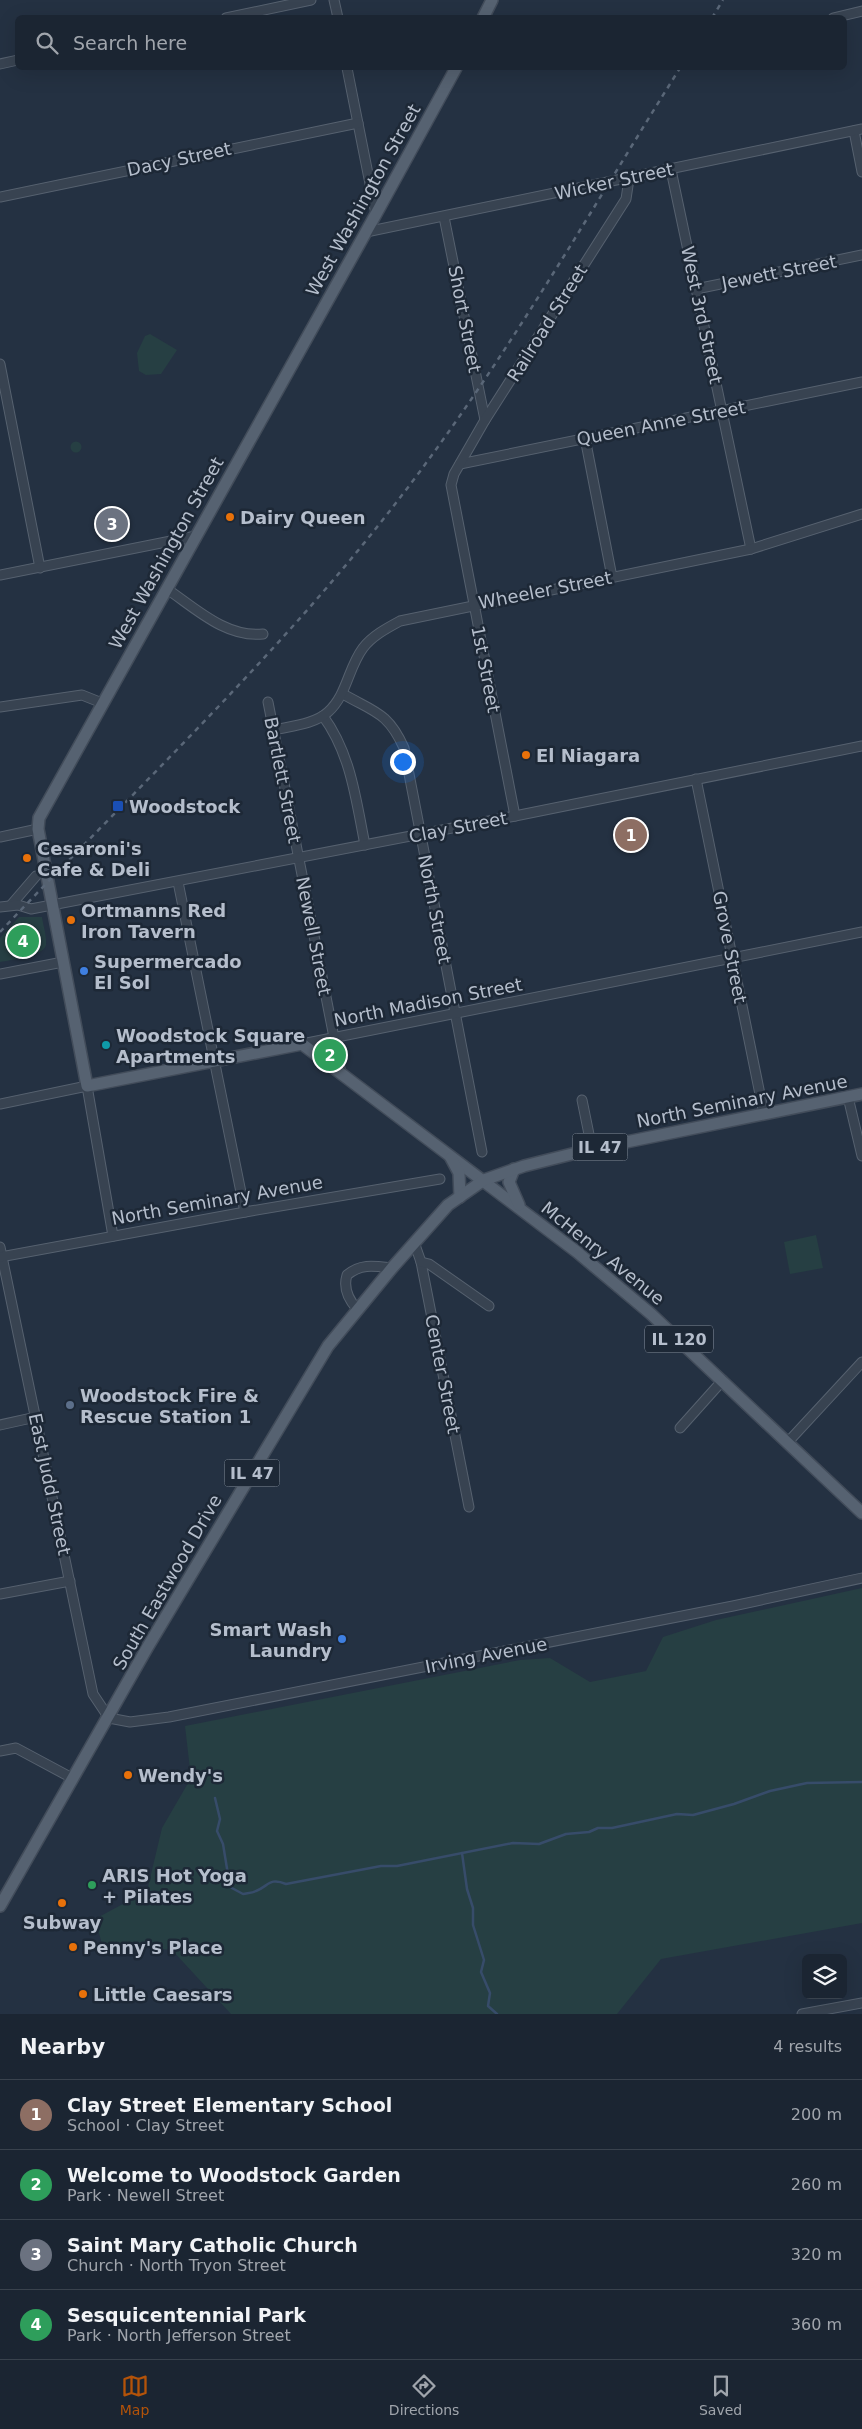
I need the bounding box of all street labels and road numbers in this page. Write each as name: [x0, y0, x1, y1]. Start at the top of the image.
street label: West Washington Street: [301, 100, 425, 300]
street label: Dacy Street: [125, 138, 233, 180]
street label: Wicker Street: [553, 158, 675, 204]
street label: West 3rd Street: [677, 244, 727, 386]
street label: Jewett Street: [719, 251, 838, 294]
street label: Railroad Street: [503, 261, 591, 385]
street label: Short Street: [444, 264, 486, 374]
street label: Queen Anne Street: [575, 396, 747, 450]
street label: West Washington Street: [104, 453, 228, 653]
street label: Wheeler Street: [477, 567, 613, 613]
street label: 1st Street: [467, 624, 505, 714]
street label: Bartlett Street: [260, 715, 306, 845]
street label: Clay Street: [407, 807, 509, 847]
street label: North Street: [414, 853, 456, 965]
street label: Newell Street: [292, 875, 336, 997]
street label: Grove Street: [709, 889, 751, 1005]
street label: North Madison Street: [332, 973, 524, 1031]
street label: North Seminary Avenue: [635, 1070, 849, 1132]
road number: IL 47: [572, 1134, 628, 1160]
street label: North Seminary Avenue: [110, 1171, 324, 1229]
street label: McHenry Avenue: [537, 1197, 669, 1309]
street label: Center Street: [421, 1313, 465, 1435]
road number: IL 120: [645, 1326, 713, 1352]
street label: East Judd Street: [25, 1411, 75, 1557]
road number: IL 47: [224, 1460, 280, 1486]
street label: South Eastwood Drive: [108, 1491, 226, 1673]
street label: Irving Avenue: [423, 1633, 549, 1677]

